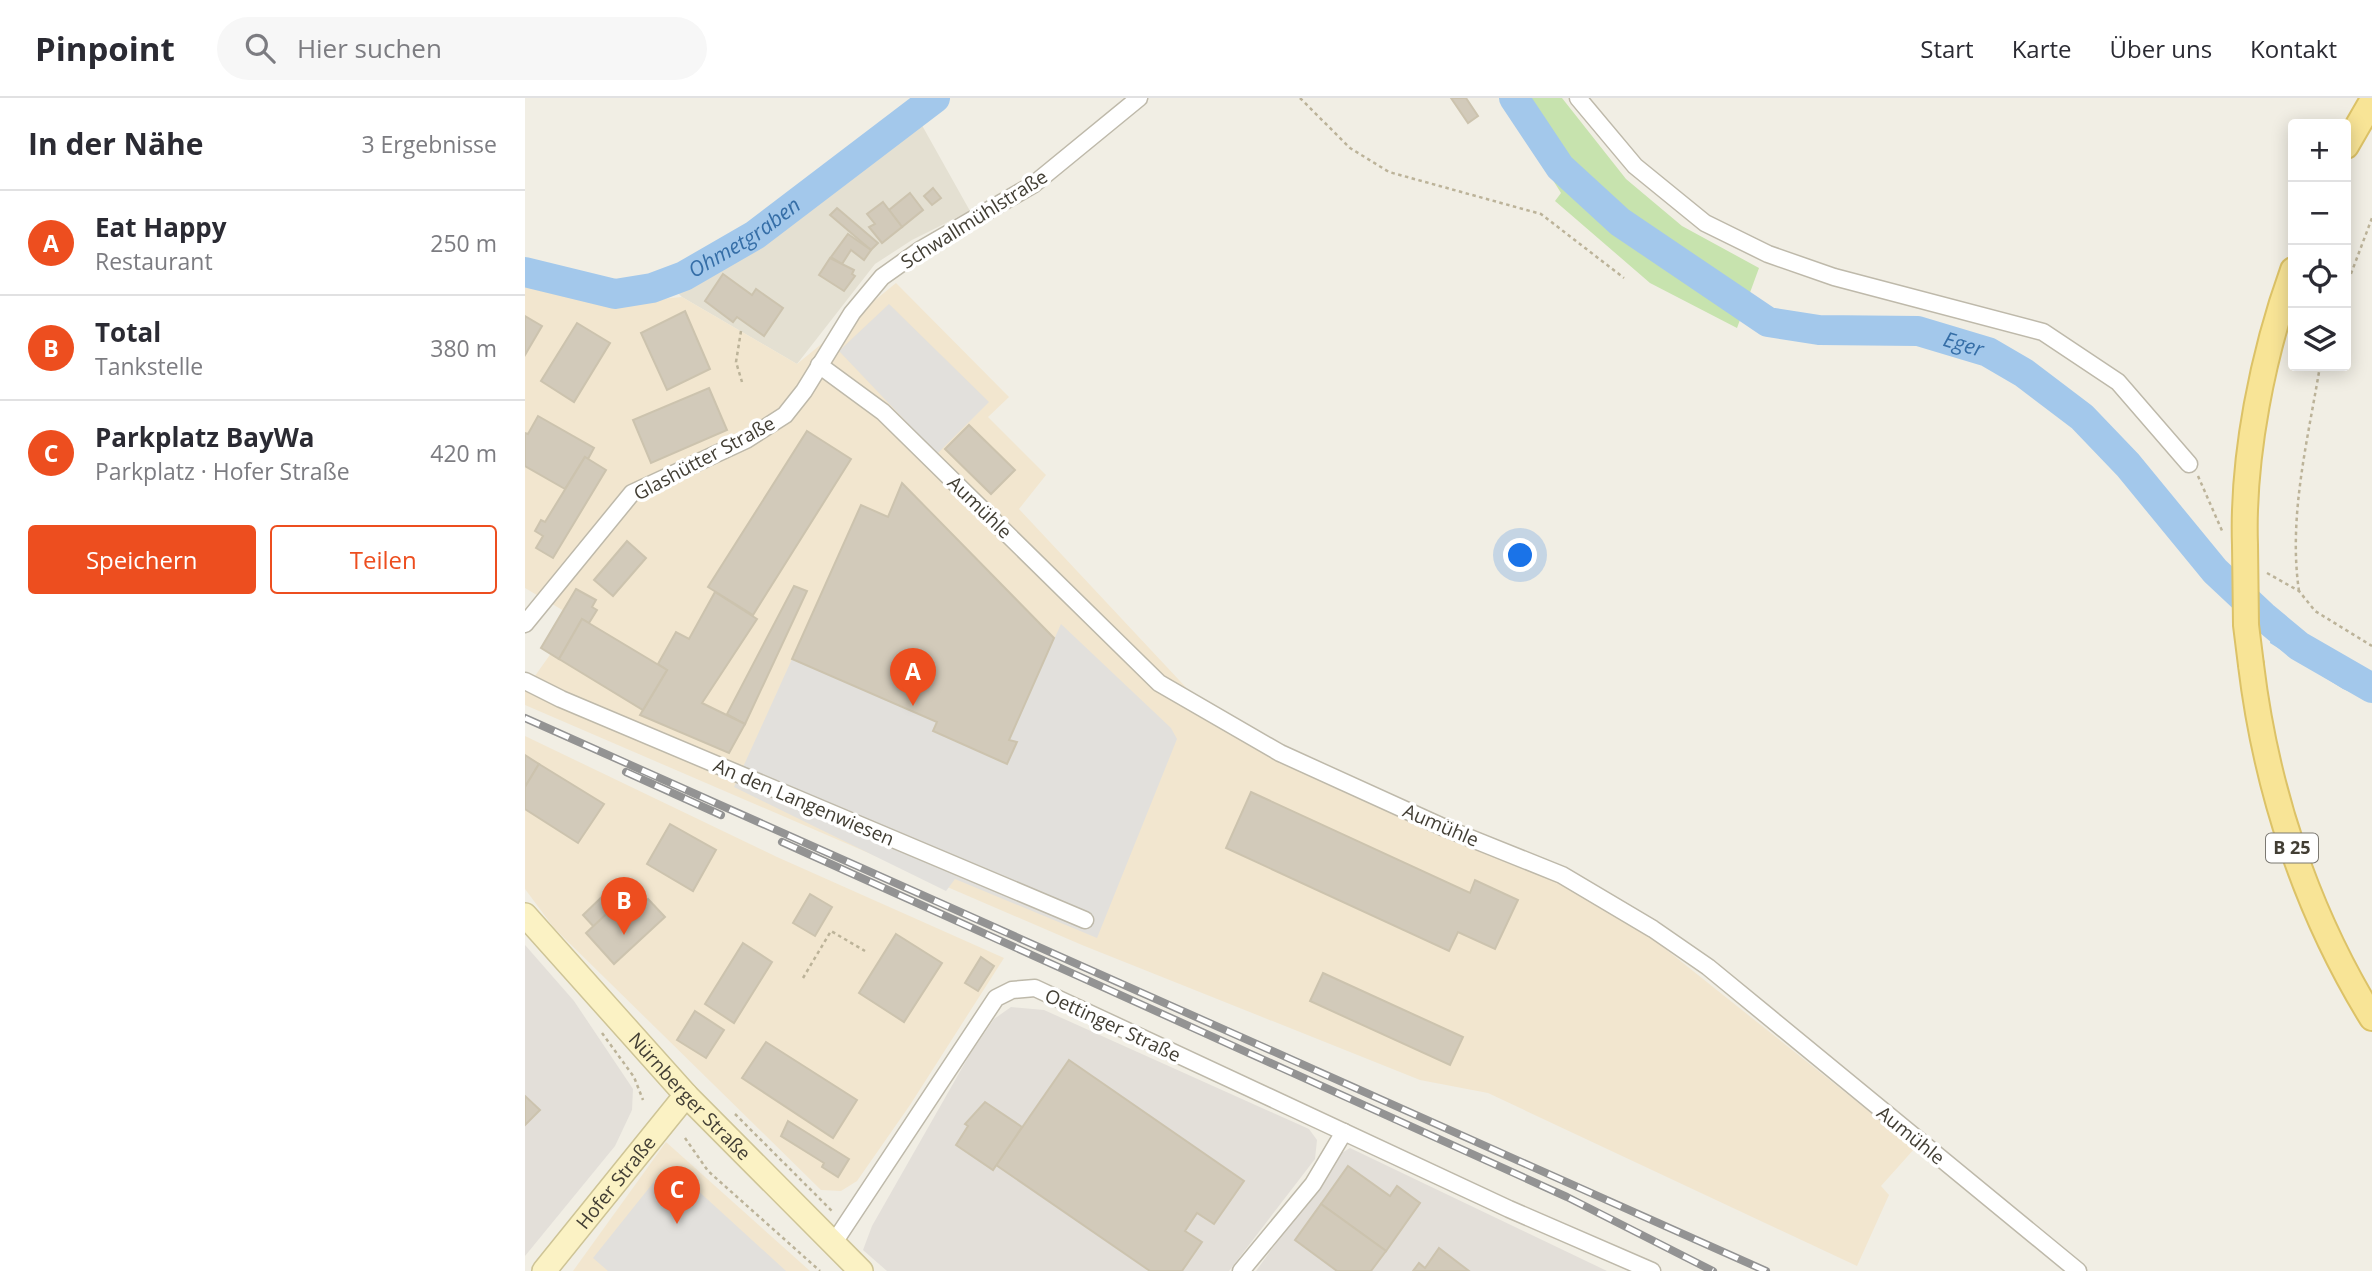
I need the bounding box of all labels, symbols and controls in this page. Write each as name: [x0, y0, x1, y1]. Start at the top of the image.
search box: [217, 17, 707, 80]
text: Pinpoint: [35, 26, 175, 71]
icon: search: [241, 29, 279, 67]
text: Hier suchen: [297, 30, 442, 66]
text: Start: [1920, 32, 1974, 65]
text: Karte: [2012, 32, 2072, 65]
text: Über uns: [2110, 32, 2212, 65]
text: Kontakt: [2250, 32, 2337, 65]
map controls: [2288, 119, 2351, 371]
button: +: [2288, 119, 2351, 182]
text: In der Nähe: [28, 123, 204, 164]
text: 3 Ergebnisse: [361, 128, 497, 160]
street label: Schwallmühlstraße: [896, 163, 1052, 275]
button: −: [2288, 182, 2351, 245]
water label: Ohmetgraben: [683, 190, 806, 284]
text: Eat Happy: [95, 209, 227, 245]
text: A: [43, 227, 59, 259]
text: 250 m: [430, 227, 497, 259]
text: Restaurant: [95, 245, 213, 277]
button: locate: [2288, 245, 2351, 308]
button: layers: [2288, 308, 2351, 371]
text: Total: [95, 314, 161, 350]
water label: Eger: [1940, 324, 1988, 363]
text: B: [43, 332, 59, 364]
text: 380 m: [430, 332, 497, 364]
text: Tankstelle: [95, 350, 203, 382]
street label: Glashütter Straße: [629, 410, 779, 506]
text: Parkplatz BayWa: [95, 419, 315, 455]
text: C: [44, 437, 58, 469]
text: 420 m: [430, 437, 497, 469]
text: Parkplatz · Hofer Straße: [95, 455, 350, 487]
street label: Aumühle: [942, 470, 1018, 544]
button: Speichern: [28, 525, 256, 594]
button: Teilen: [270, 525, 497, 594]
your location: [1503, 538, 1537, 572]
pin: A: [890, 648, 936, 706]
street label: An den Langenwiesen: [710, 752, 898, 852]
street label: Aumühle: [1399, 797, 1483, 853]
road number: B 25: [2266, 834, 2318, 862]
pin: B: [601, 877, 647, 935]
street label: Oettinger Straße: [1041, 982, 1185, 1068]
street label: Nürnberger Straße: [623, 1027, 757, 1166]
street label: Aumühle: [1872, 1100, 1950, 1170]
street label: Hofer Straße: [570, 1130, 661, 1235]
pin: C: [654, 1166, 700, 1224]

